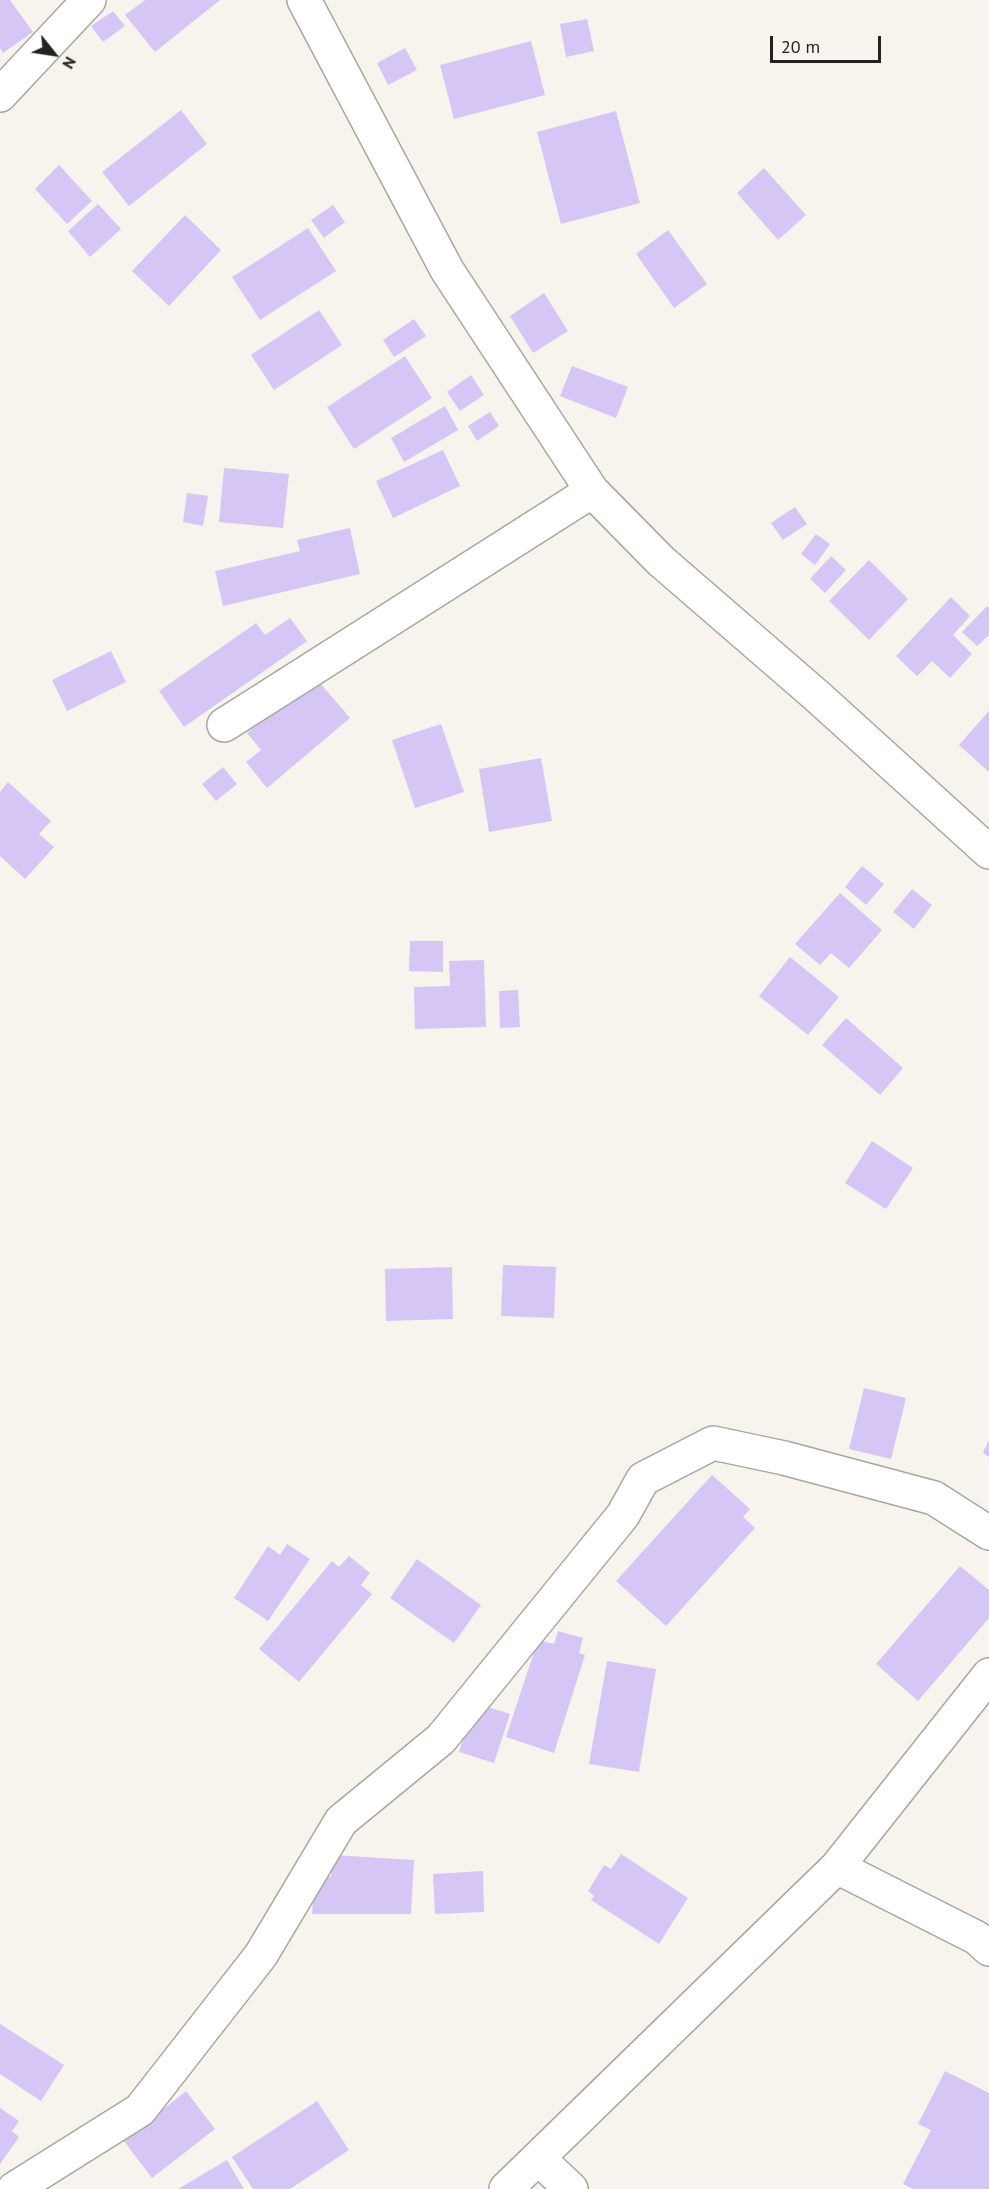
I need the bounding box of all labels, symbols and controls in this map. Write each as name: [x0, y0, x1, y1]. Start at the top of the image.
north arrow: [24, 24, 84, 84]
scale bar: [773, 24, 884, 62]
text: 20 m: [781, 35, 820, 58]
text: N: [58, 53, 81, 73]

